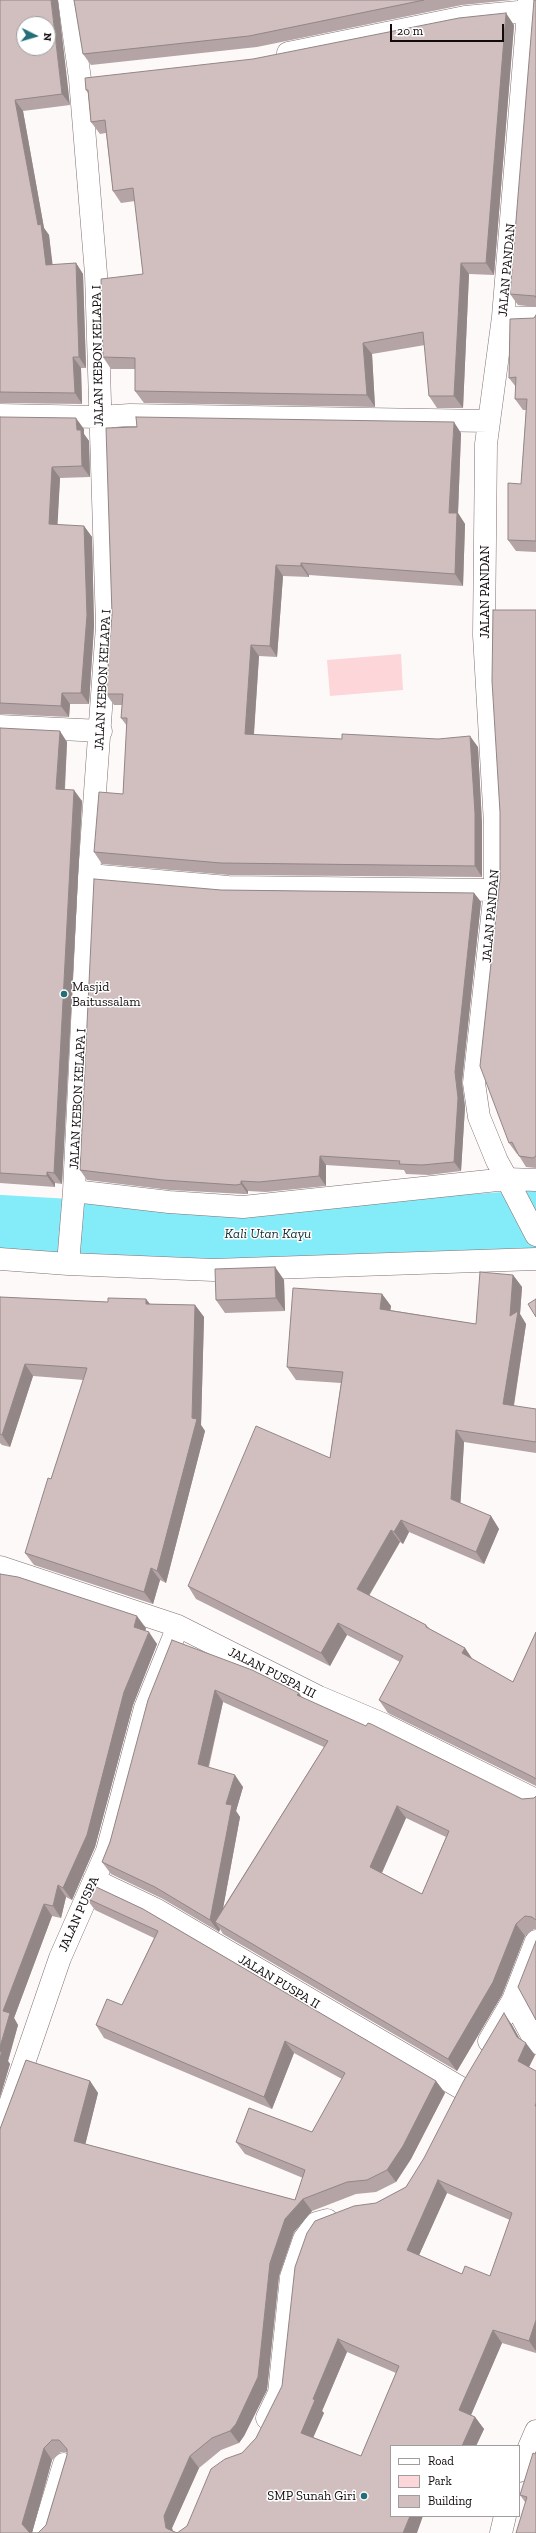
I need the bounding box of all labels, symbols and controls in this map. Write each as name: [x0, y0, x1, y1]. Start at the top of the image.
north arrow: [16, 16, 56, 56]
scale bar: [392, 16, 506, 42]
text: 20 m: [397, 24, 423, 38]
text: N: [41, 32, 54, 42]
street label: JALAN PANDAN: [495, 223, 519, 317]
street label: JALAN KEBON KELAPA I: [89, 285, 107, 427]
street label: JALAN PANDAN: [477, 545, 493, 639]
street label: JALAN KEBON KELAPA I: [92, 609, 114, 751]
street label: JALAN PANDAN: [479, 869, 503, 963]
place label: Masjid Baitussalam: [72, 979, 141, 1010]
marker: Masjid Baitussalam: [59, 989, 69, 999]
street label: JALAN KEBON KELAPA I: [67, 1028, 89, 1170]
water label: Kali Utan Kayu: [225, 1226, 311, 1242]
street label: JALAN PUSPA III: [225, 1644, 319, 1702]
street label: JALAN PUSPA: [55, 1874, 103, 1954]
street label: JALAN PUSPA II: [235, 1952, 323, 2012]
legend: [390, 2445, 520, 2517]
text: Road: [428, 2454, 454, 2468]
text: Park: [428, 2474, 452, 2488]
place label: SMP Sunah Giri: [267, 2488, 356, 2504]
marker: SMP Sunah Giri: [359, 2491, 369, 2501]
text: Building: [428, 2494, 472, 2508]

